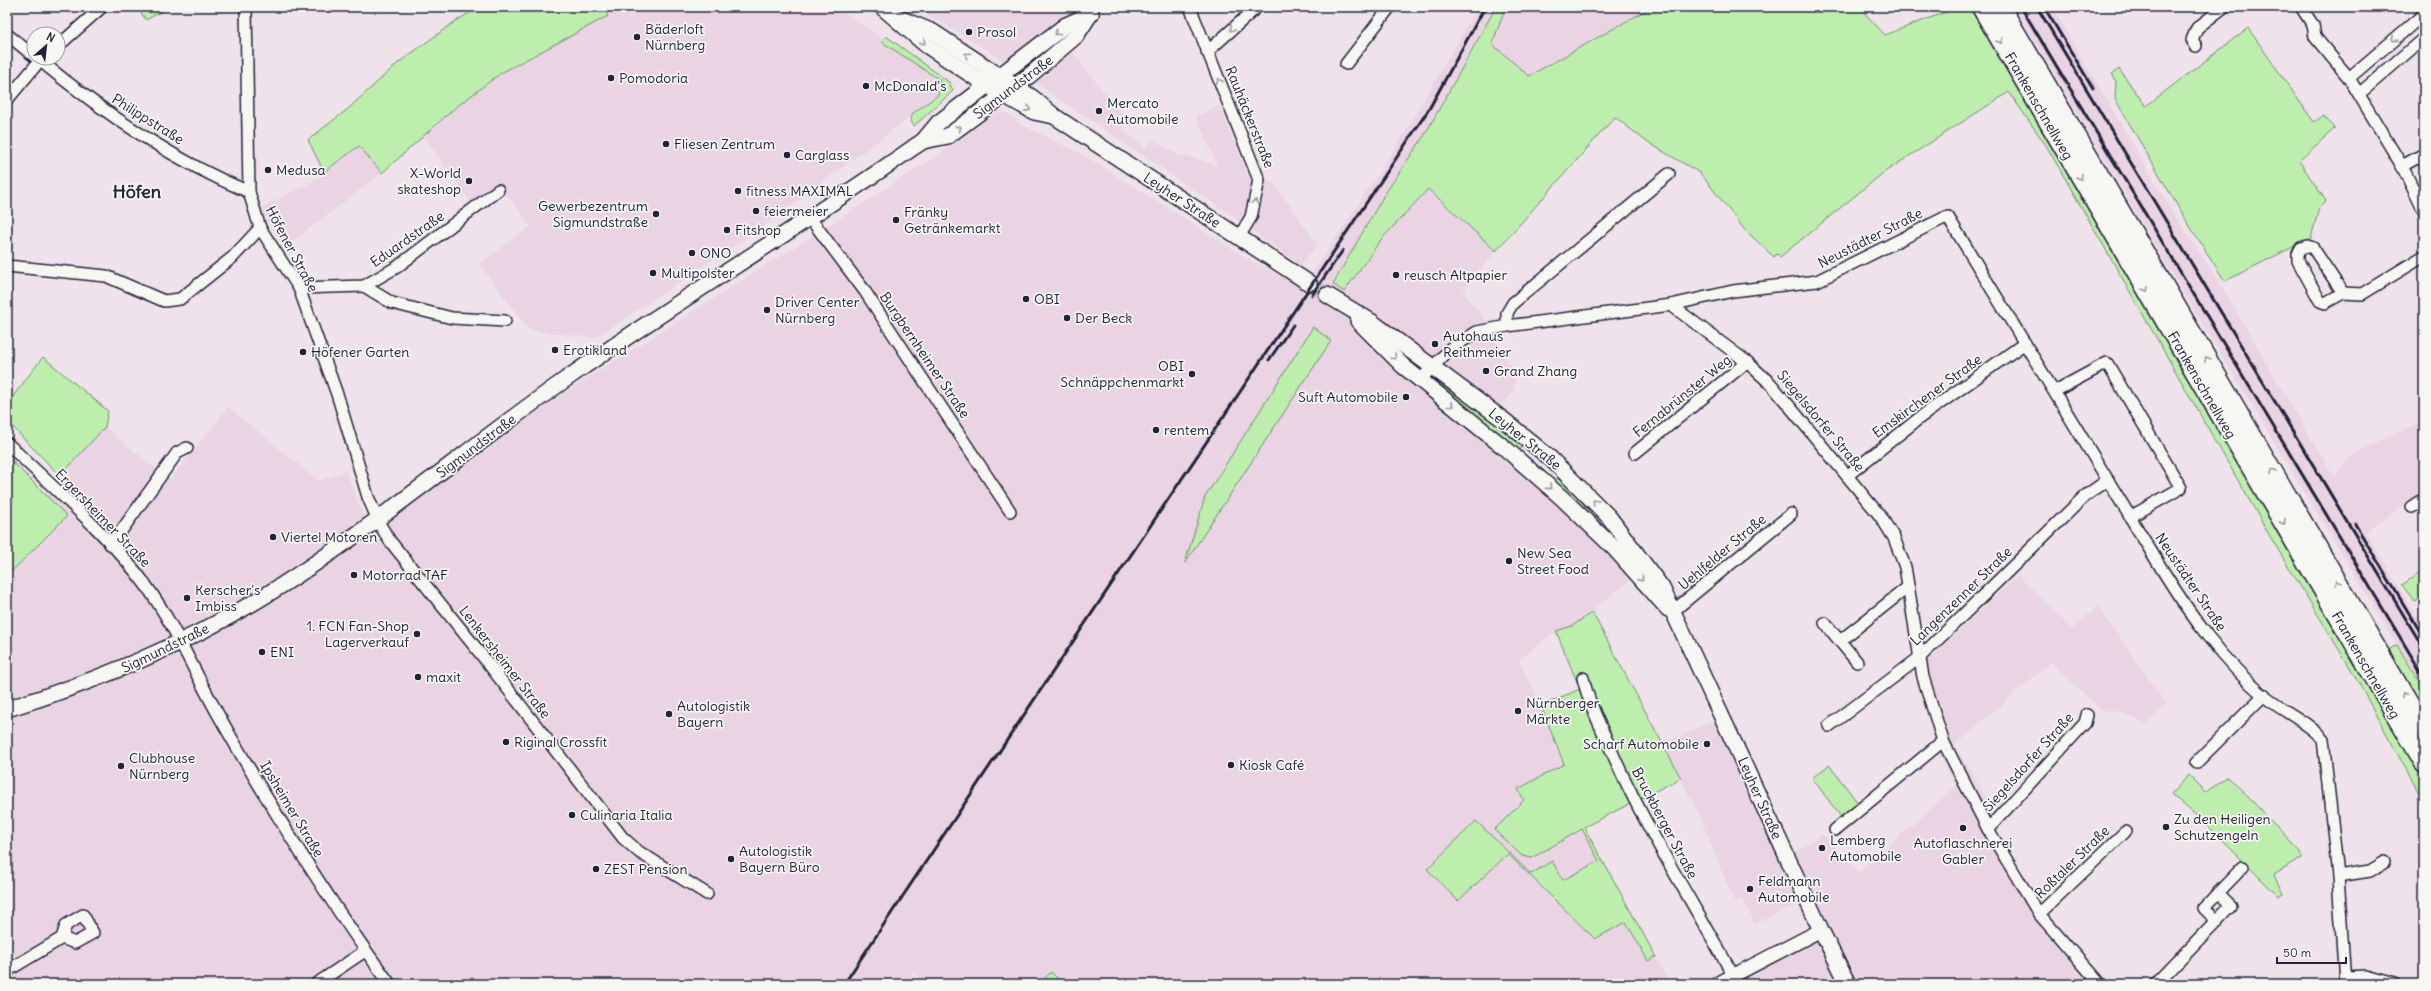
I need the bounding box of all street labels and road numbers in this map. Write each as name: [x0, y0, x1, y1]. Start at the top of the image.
street label: Frankenschnellweg: [2001, 49, 2077, 163]
street label: Sigmundstraße: [970, 51, 1056, 123]
street label: Rauhäckerstraße: [1221, 63, 1279, 171]
street label: Philippstraße: [109, 90, 187, 148]
street label: Leyher Straße: [1140, 168, 1224, 232]
street label: Höfener Straße: [262, 203, 322, 295]
street label: Neustädter Straße: [1815, 204, 1925, 272]
street label: Eduardstraße: [367, 207, 447, 271]
street label: Burgbernheimer Straße: [876, 288, 974, 422]
street label: Frankenschnellweg: [2164, 328, 2240, 442]
street label: Emskirchener Straße: [1869, 350, 1985, 442]
street label: Fernabrünster Weg: [1629, 351, 1735, 441]
street label: Siegelsdorfer Straße: [1773, 367, 1869, 475]
street label: Leyher Straße: [1485, 404, 1565, 474]
street label: Sigmundstraße: [433, 410, 519, 482]
street label: Ergersheimer Straße: [51, 465, 155, 571]
street label: Uehlfelder Straße: [1675, 510, 1769, 594]
street label: Neustädter Straße: [2151, 529, 2231, 635]
street label: Langenzenner Straße: [1906, 543, 2016, 649]
street label: Lenkersheimer Straße: [455, 602, 555, 722]
street label: Frankenschnellweg: [2328, 608, 2404, 722]
street label: Sigmundstraße: [118, 619, 212, 677]
street label: Siegelsdorfer Straße: [1979, 709, 2077, 815]
street label: Leyher Straße: [1734, 754, 1786, 842]
street label: Ipsheimer Straße: [256, 758, 328, 860]
street label: Bruckberger Straße: [1628, 764, 1702, 882]
street label: Roßtaler Straße: [2031, 822, 2113, 902]

